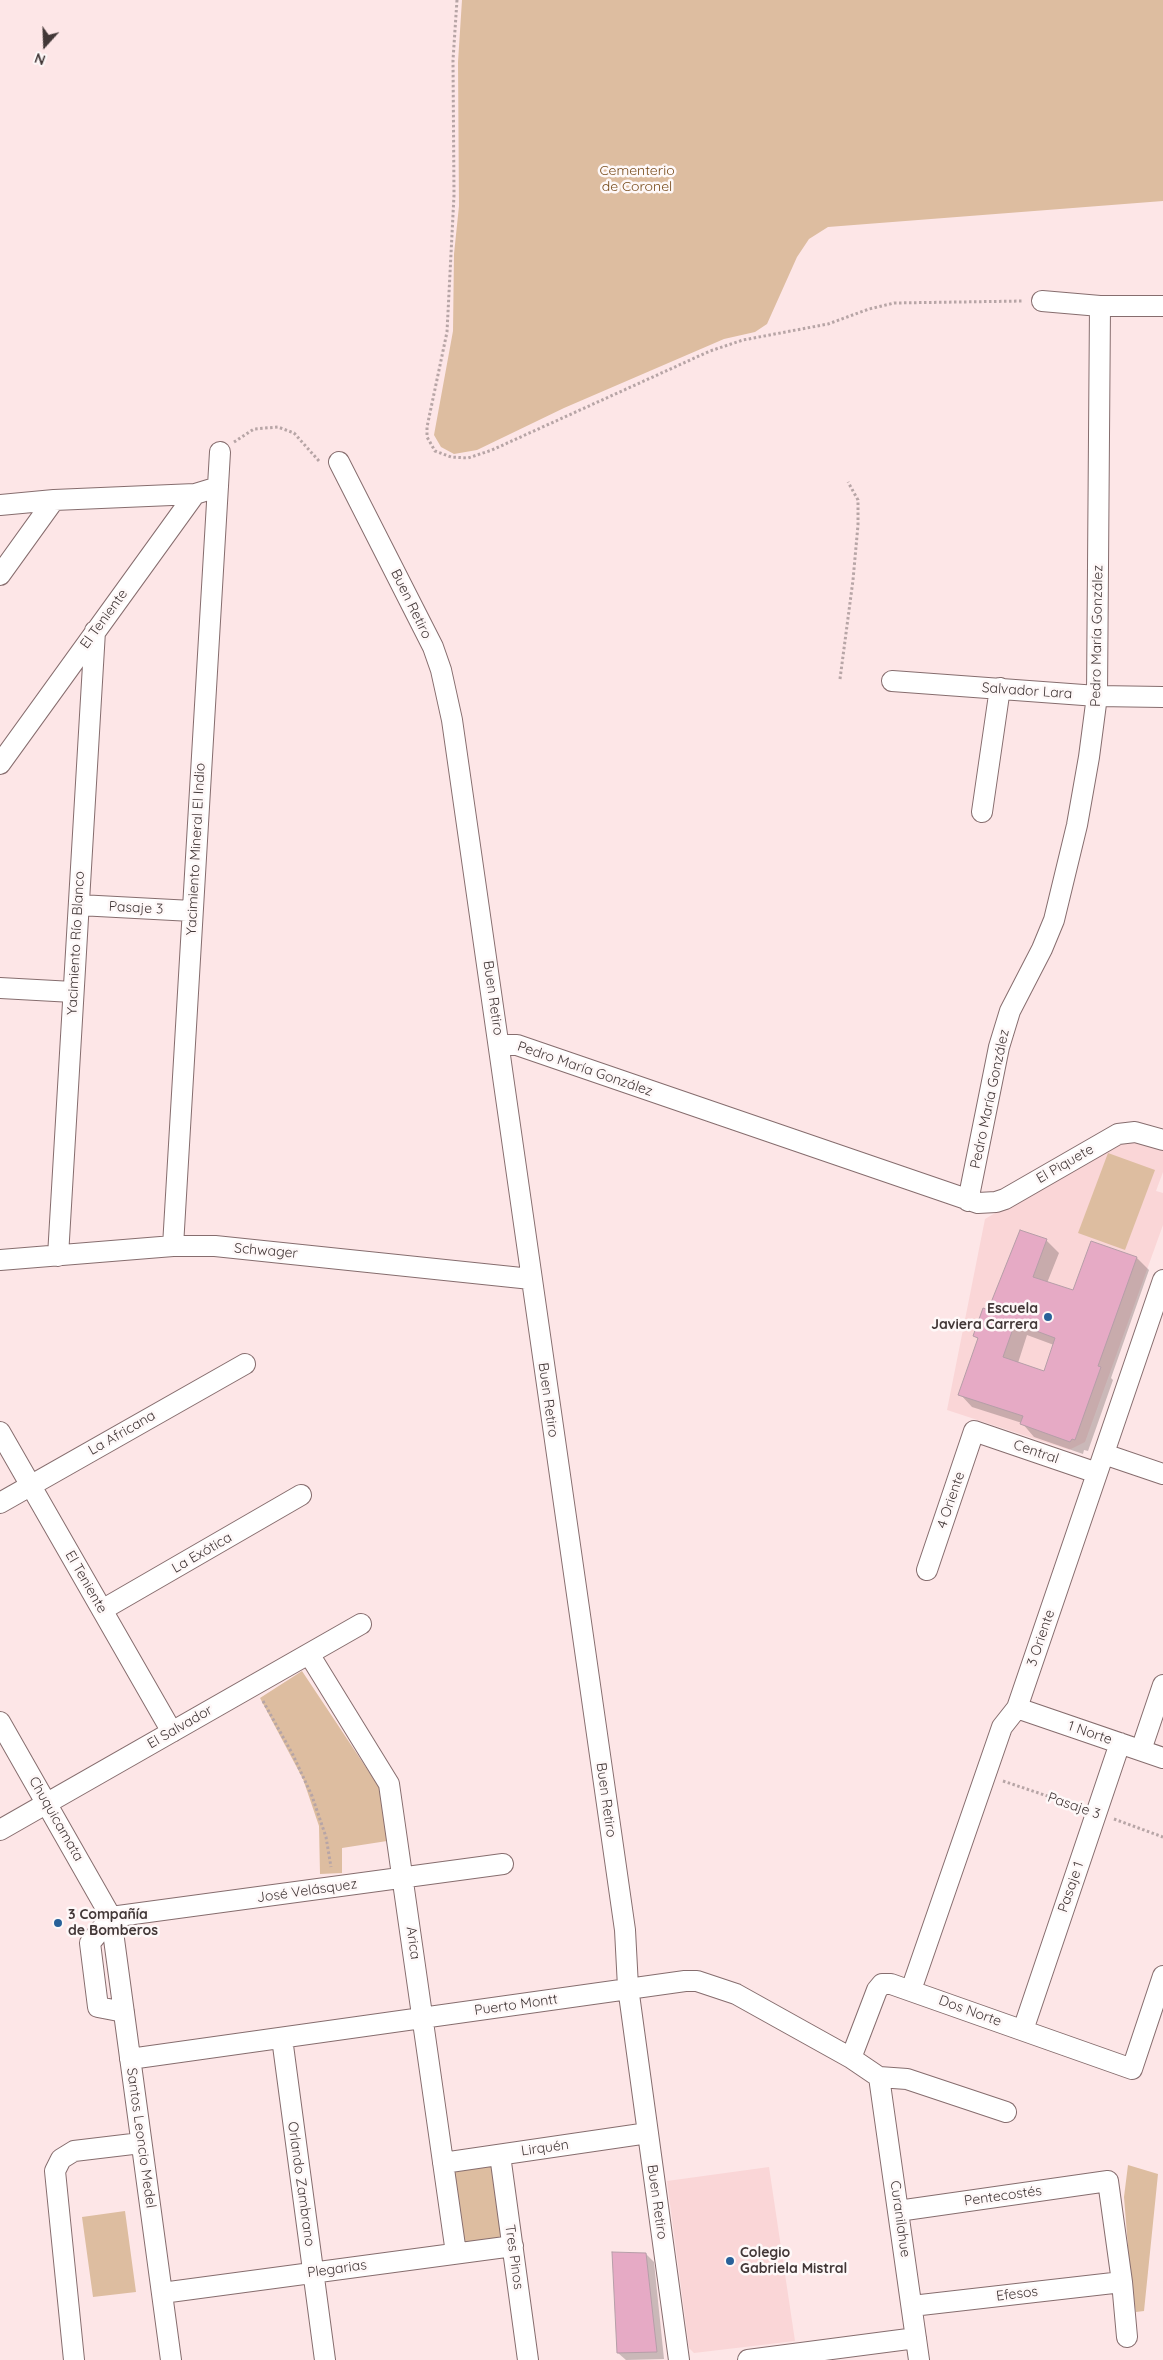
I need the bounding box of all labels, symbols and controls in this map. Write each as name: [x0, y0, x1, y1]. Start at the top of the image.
north arrow: [20, 20, 70, 70]
text: N: [32, 49, 48, 69]
park label: Cementerio de Coronel: [599, 163, 675, 196]
street label: Pedro María González: [1087, 565, 1107, 707]
street label: Buen Retiro: [387, 566, 435, 642]
street label: El Teniente: [77, 586, 131, 652]
street label: Salvador Lara: [981, 679, 1073, 703]
street label: Yacimiento Mineral El Indio: [183, 762, 209, 936]
street label: Yacimiento Río Blanco: [64, 871, 88, 1015]
street label: Pasaje 3: [108, 898, 164, 918]
street label: Buen Retiro: [479, 959, 507, 1037]
street label: Pedro María González: [967, 1028, 1013, 1170]
street label: Pedro María González: [515, 1038, 655, 1100]
street label: El Piquete: [1033, 1141, 1097, 1187]
street label: Schwager: [233, 1240, 299, 1262]
place label: Escuela Javiera Carrera: [931, 1301, 1038, 1334]
marker: Escuela Javiera Carrera: [1042, 1311, 1054, 1323]
street label: Buen Retiro: [534, 1361, 562, 1439]
street label: La Africana: [86, 1407, 158, 1459]
street label: Central: [1011, 1436, 1061, 1468]
street label: 4 Oriente: [933, 1469, 969, 1531]
street label: La Exótica: [169, 1529, 235, 1577]
street label: El Teniente: [61, 1548, 111, 1616]
street label: 3 Oriente: [1023, 1607, 1059, 1669]
street label: El Salvador: [144, 1702, 216, 1752]
street label: 1 Norte: [1066, 1718, 1114, 1748]
street label: Buen Retiro: [592, 1761, 620, 1839]
street label: Chuquicamata: [25, 1774, 87, 1864]
street label: Pasaje 3: [1045, 1789, 1103, 1823]
street label: Pasaje 1: [1054, 1859, 1088, 1915]
street label: José Velásquez: [256, 1876, 358, 1906]
place label: 3 Compañía de Bomberos: [68, 1907, 158, 1940]
marker: 3 Compañía de Bomberos: [52, 1917, 64, 1929]
street label: Arica: [402, 1925, 424, 1961]
street label: Puerto Montt: [473, 1991, 559, 2019]
street label: Dos Norte: [936, 1992, 1004, 2030]
street label: Santos Leoncio Medel: [123, 2067, 159, 2209]
street label: Orlando Zambrano: [284, 2121, 318, 2247]
street label: Lirquén: [520, 2136, 570, 2160]
street label: Buen Retiro: [643, 2163, 671, 2241]
street label: Curanilahue: [886, 2179, 914, 2259]
street label: Pentecostés: [963, 2182, 1043, 2210]
street label: Tres Pinos: [501, 2223, 527, 2291]
place label: Colegio Gabriela Mistral: [740, 2245, 847, 2278]
marker: Colegio Gabriela Mistral: [724, 2255, 736, 2267]
street label: Plegarias: [306, 2257, 368, 2281]
street label: Efesos: [995, 2283, 1039, 2305]

